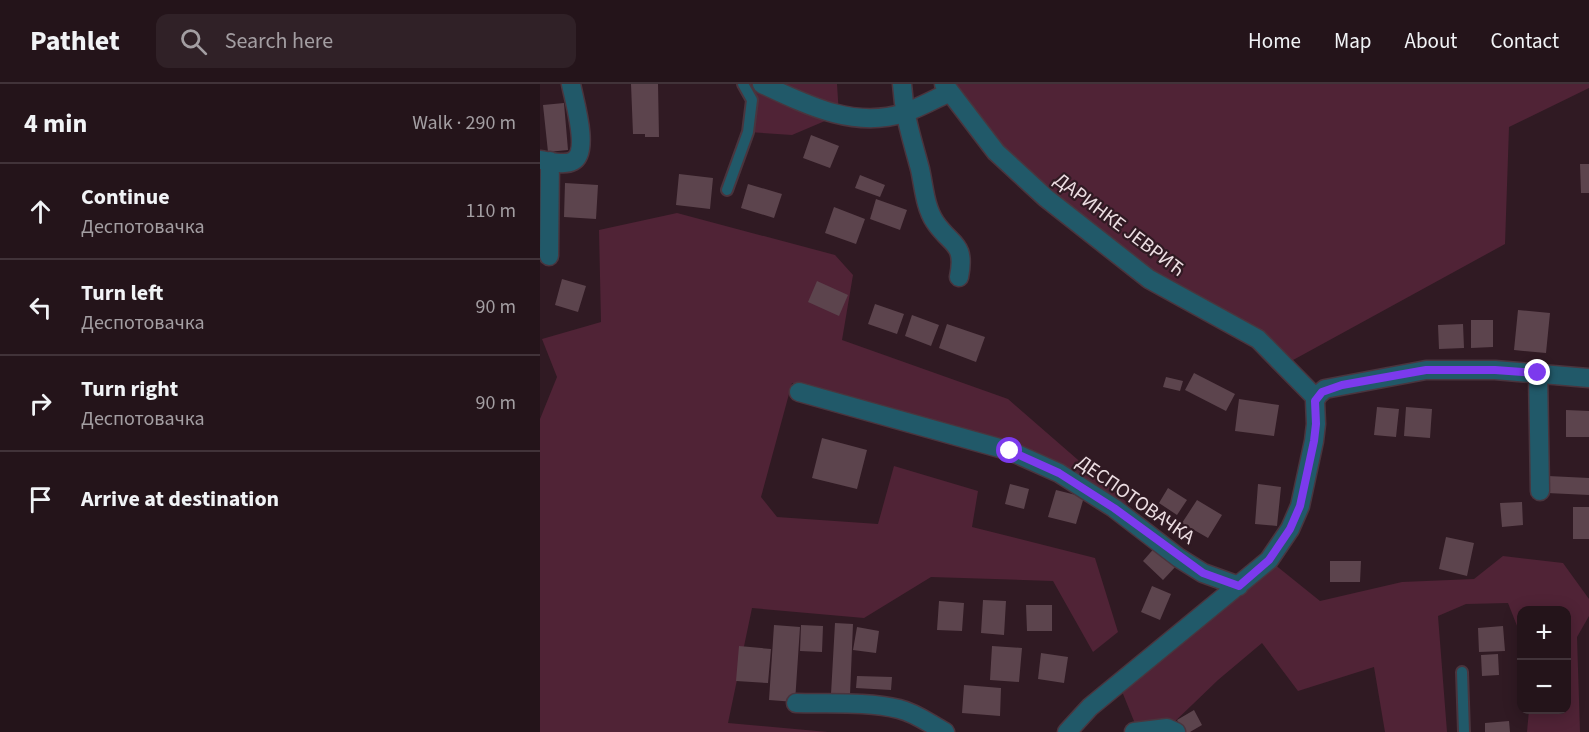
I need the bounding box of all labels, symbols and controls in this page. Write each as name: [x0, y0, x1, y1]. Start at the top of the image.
search box: [156, 14, 576, 68]
text: Pathlet: [30, 21, 120, 61]
icon: search: [177, 25, 210, 58]
text: Search here: [225, 25, 333, 57]
text: Home: [1248, 26, 1301, 56]
text: Map: [1334, 26, 1372, 56]
text: About: [1405, 26, 1457, 56]
text: Contact: [1490, 26, 1559, 56]
text: 4 min: [24, 105, 87, 142]
text: Walk · 290 m: [412, 109, 516, 137]
street label: ДАРИНКЕ ЈЕВРИЋ: [1048, 166, 1191, 283]
text: Continue: [81, 181, 170, 213]
icon: ahead: [24, 195, 57, 228]
text: 110 m: [466, 197, 516, 225]
text: Деспотовачка: [81, 213, 205, 241]
text: Turn left: [81, 277, 163, 309]
icon: left: [24, 291, 57, 324]
text: 90 m: [476, 293, 516, 321]
text: Деспотовачка: [81, 309, 205, 337]
route end: [1524, 359, 1550, 385]
text: Turn right: [81, 373, 178, 405]
icon: right: [24, 387, 57, 420]
text: 90 m: [476, 389, 516, 417]
text: Деспотовачка: [81, 405, 205, 433]
route start: [996, 437, 1022, 463]
street label: ДЕСПОТОВАЧКА: [1070, 448, 1201, 551]
icon: arrive: [24, 483, 57, 516]
text: Arrive at destination: [81, 483, 279, 515]
map controls: [1517, 606, 1571, 714]
button: +: [1517, 606, 1571, 660]
button: −: [1517, 660, 1571, 714]

